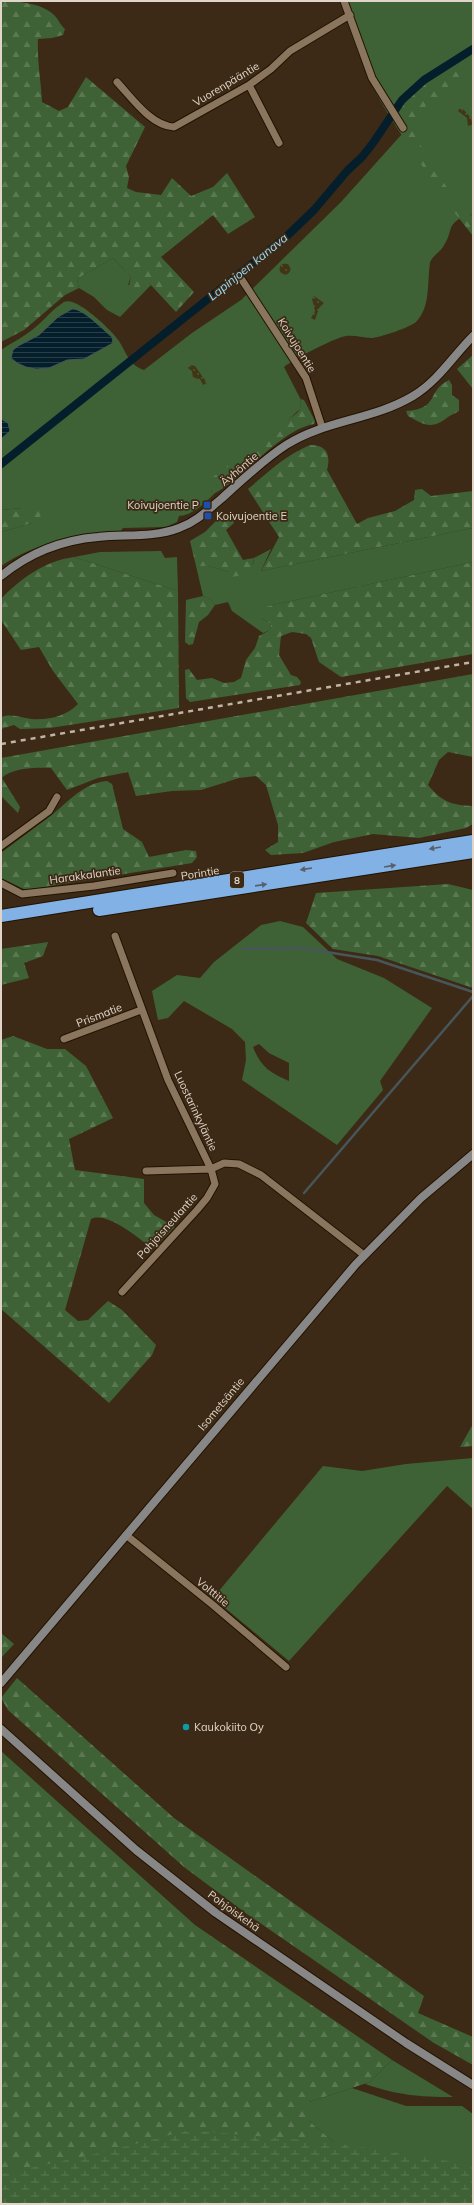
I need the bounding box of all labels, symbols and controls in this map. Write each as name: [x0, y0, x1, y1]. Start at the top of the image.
street label: Vuorenpääntie: [190, 59, 262, 109]
water label: Lapinjoen kanava: [205, 230, 291, 303]
street label: Koivujoentie: [275, 315, 319, 375]
street label: Äyhöntie: [217, 449, 261, 489]
place label: Koivujoentie P: [127, 498, 199, 512]
marker: Koivujoentie P: [202, 500, 212, 510]
place label: Koivujoentie E: [216, 509, 287, 523]
marker: Koivujoentie E: [203, 511, 213, 521]
one-way arrow: [428, 845, 441, 851]
street label: Harakkalantie: [49, 863, 121, 887]
street label: Porintie: [180, 863, 220, 883]
one-way arrow: [384, 863, 396, 869]
one-way arrow: [300, 866, 312, 872]
road number: 8: [230, 872, 244, 888]
one-way arrow: [255, 882, 267, 888]
street label: Prismatie: [74, 1000, 124, 1030]
street label: Luostarinkyläntie: [171, 1069, 221, 1153]
street label: Pohjoisneulantie: [134, 1190, 200, 1262]
street label: Isometsäntie: [195, 1375, 247, 1433]
street label: Volttitie: [194, 1574, 232, 1610]
place label: Kaukokiito Oy: [194, 1720, 264, 1734]
marker: Kaukokiito Oy: [181, 1722, 191, 1732]
street label: Pohjoiskehä: [205, 1887, 263, 1935]

